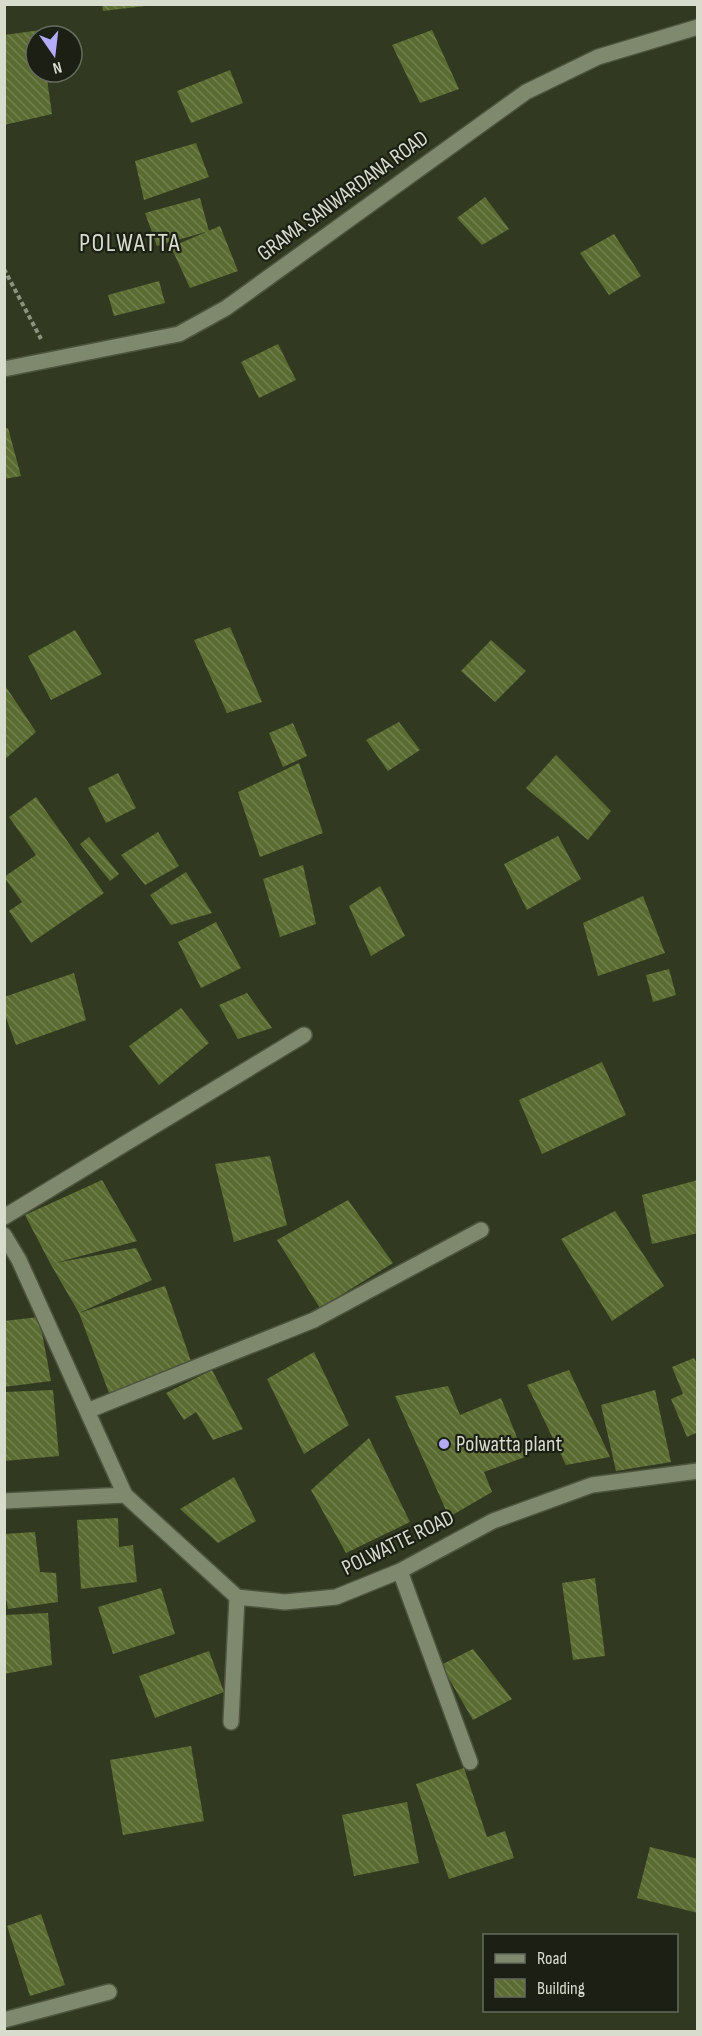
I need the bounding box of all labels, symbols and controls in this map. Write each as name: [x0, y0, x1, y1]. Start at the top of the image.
north arrow: [24, 24, 84, 84]
text: N: [51, 57, 64, 77]
street label: GRAMA SANWARDANA ROAD: [252, 125, 434, 267]
district label: POLWATTA: [79, 228, 181, 259]
place label: Polwatta plant: [456, 1431, 563, 1458]
marker: Polwatta plant: [437, 1437, 451, 1451]
street label: POLWATTE ROAD: [338, 1504, 458, 1582]
legend: [483, 1934, 678, 2012]
text: Road: [537, 1948, 567, 1969]
text: Building: [537, 1978, 585, 1999]

